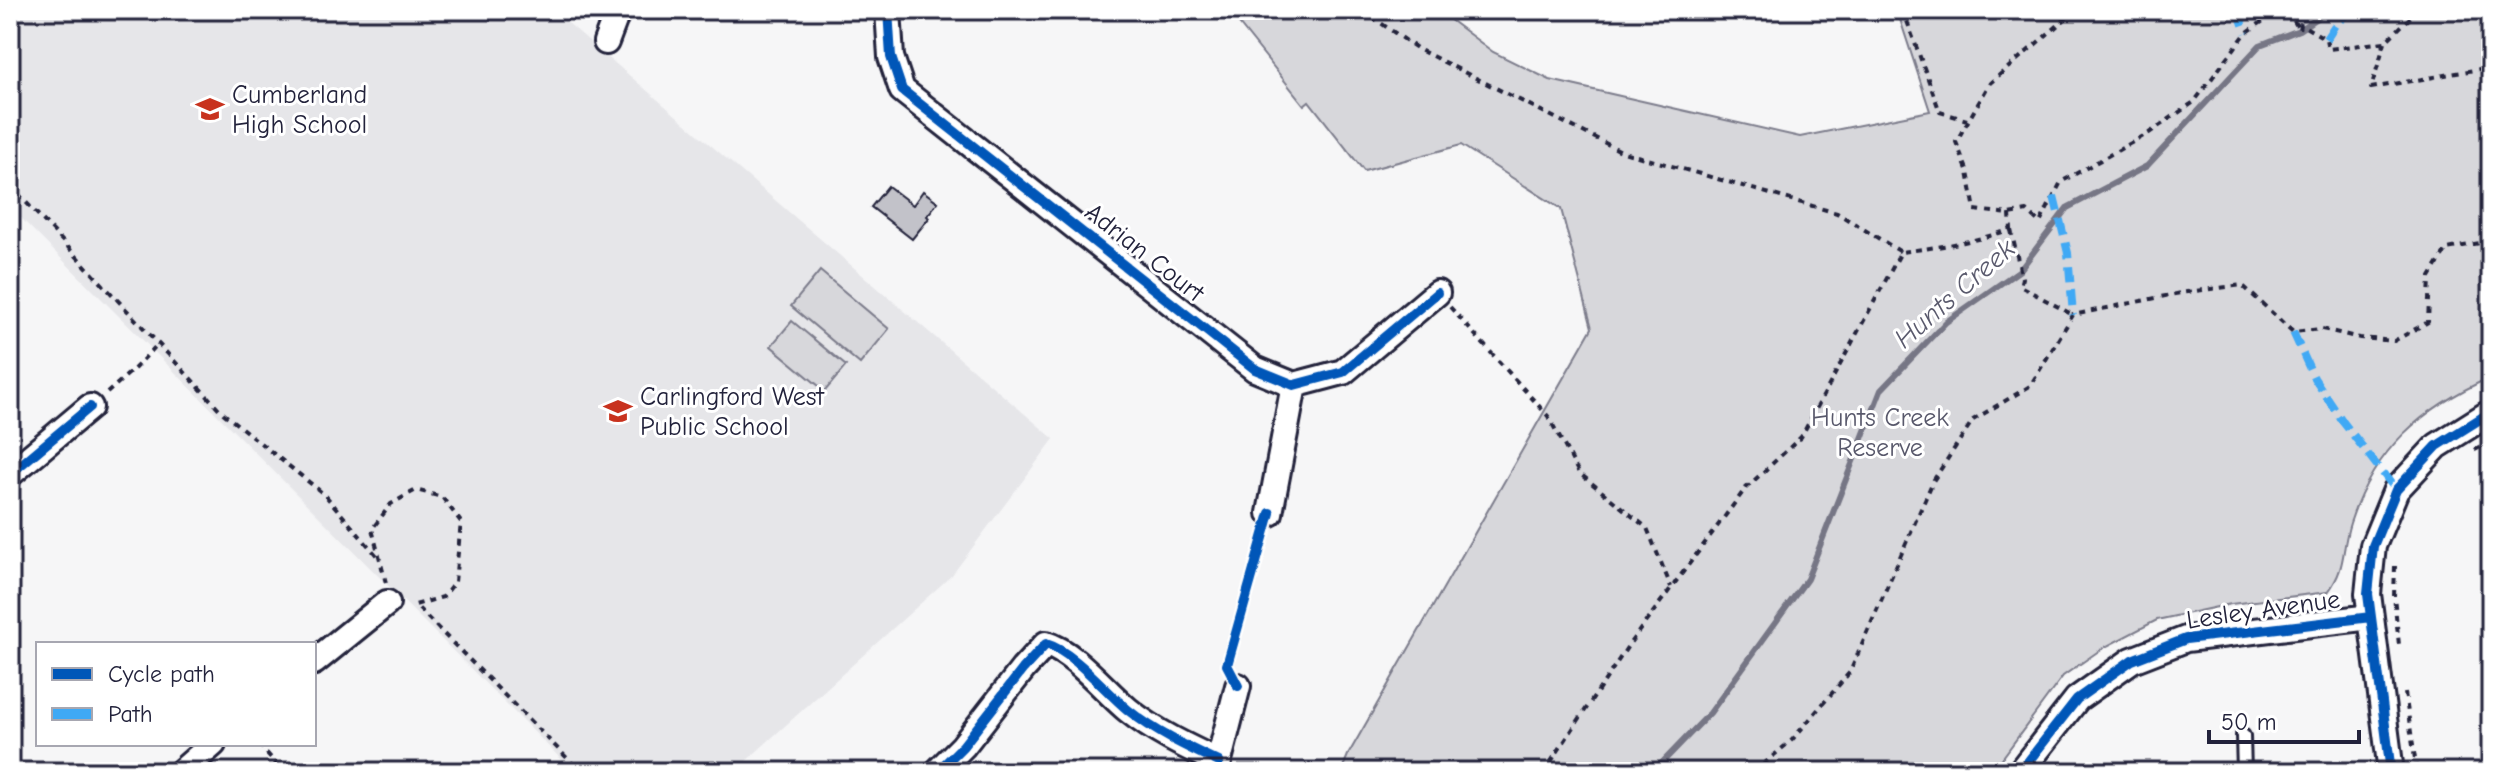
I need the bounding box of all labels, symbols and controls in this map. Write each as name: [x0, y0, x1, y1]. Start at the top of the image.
place label: Cumberland High School: [232, 80, 367, 140]
school or university icon: Cumberland High School: [195, 94, 225, 124]
street label: Adrian Court: [1079, 197, 1211, 309]
water label: Hunts Creek: [1888, 232, 2022, 355]
place label: Carlingford West Public School: [640, 382, 826, 442]
school or university icon: Carlingford West Public School: [603, 396, 633, 426]
park label: Hunts Creek Reserve: [1811, 403, 1949, 463]
street label: Lesley Avenue: [2184, 584, 2342, 636]
legend: [36, 642, 316, 746]
text: Cycle path: [108, 660, 215, 688]
scale bar: [2209, 694, 2359, 744]
text: Path: [108, 700, 153, 728]
text: 50 m: [2221, 708, 2277, 736]

